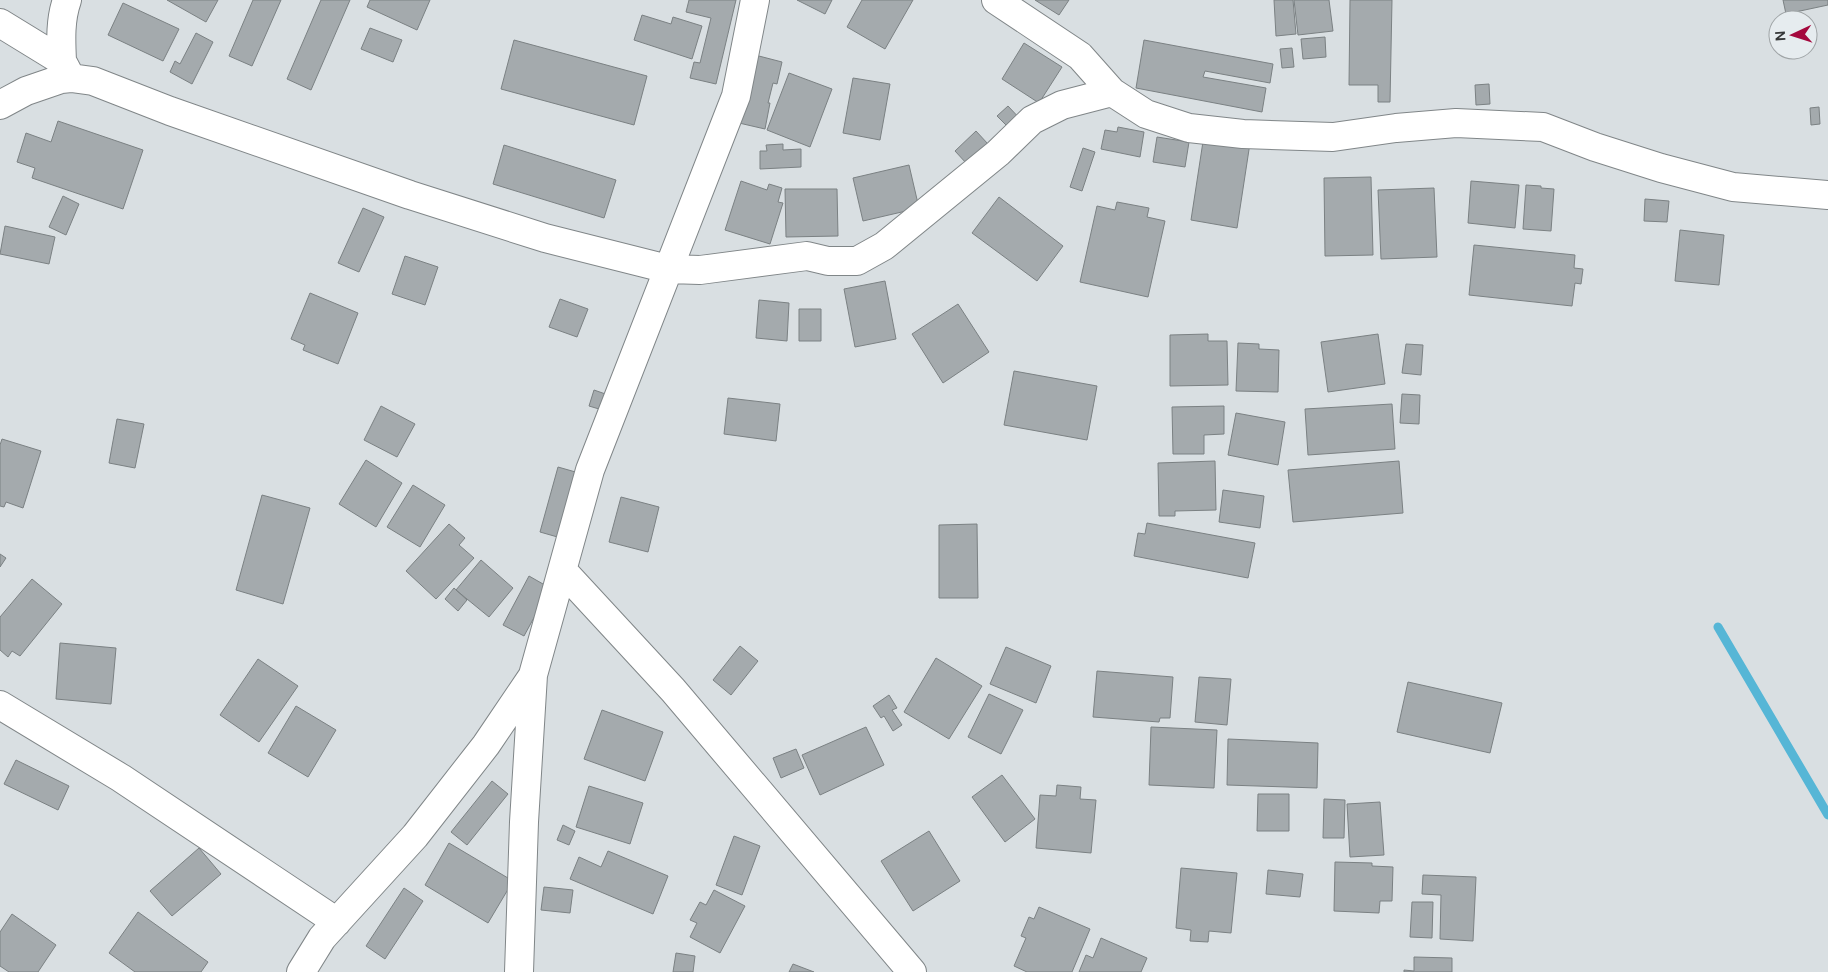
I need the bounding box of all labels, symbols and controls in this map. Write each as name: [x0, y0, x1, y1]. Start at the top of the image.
north arrow: [1768, 10, 1818, 60]
text: N: [1771, 30, 1789, 42]

